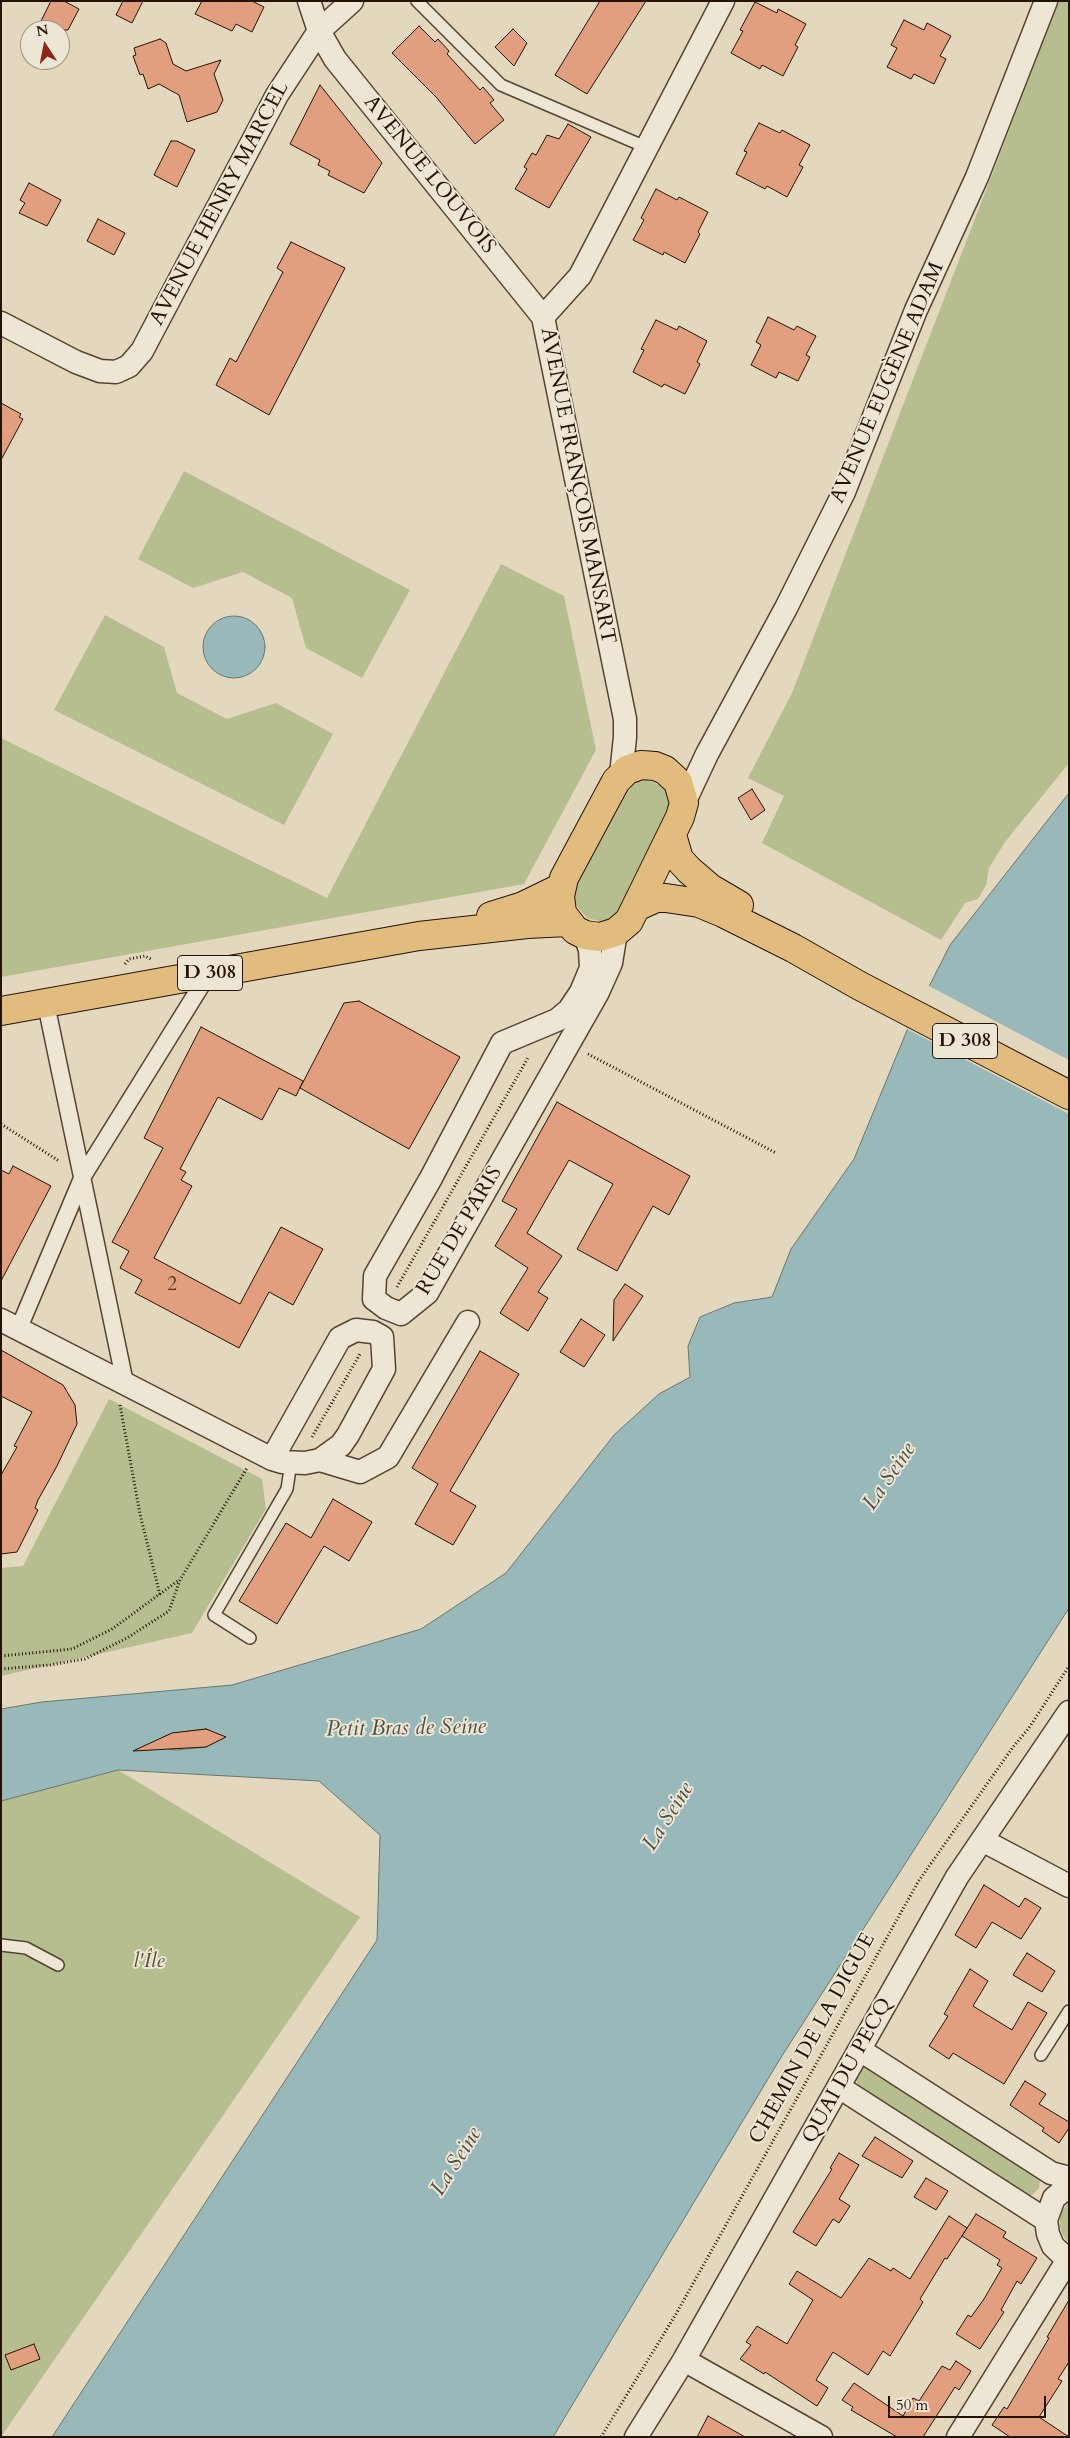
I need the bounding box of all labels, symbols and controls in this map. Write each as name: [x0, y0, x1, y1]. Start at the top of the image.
north arrow: [20, 20, 70, 70]
text: N: [34, 20, 50, 41]
street label: AVENUE HENRY MARCEL: [145, 78, 295, 330]
street label: AVENUE LOUVOIS: [357, 91, 501, 259]
street label: AVENUE EUGÈNE ADAM: [826, 258, 950, 508]
street label: AVENUE FRANÇOIS MANSART: [534, 326, 620, 646]
road number: D 308: [178, 956, 242, 990]
road number: D 308: [932, 1024, 998, 1058]
street label: RUE DE PARIS: [412, 1162, 508, 1300]
house number: 2: [167, 1275, 177, 1297]
water label: La Seine: [858, 1438, 922, 1516]
water label: Petit Bras de Seine: [326, 1714, 486, 1744]
water label: La Seine: [638, 1778, 700, 1856]
street label: CHEMIN DE LA DIGUE: [745, 1929, 881, 2149]
park label: l'Île: [133, 1949, 165, 1975]
street label: QUAI DU PECQ: [798, 1994, 898, 2148]
water label: La Seine: [426, 2123, 488, 2201]
scale bar: [890, 2386, 1048, 2418]
text: 50 m: [896, 2395, 928, 2415]

